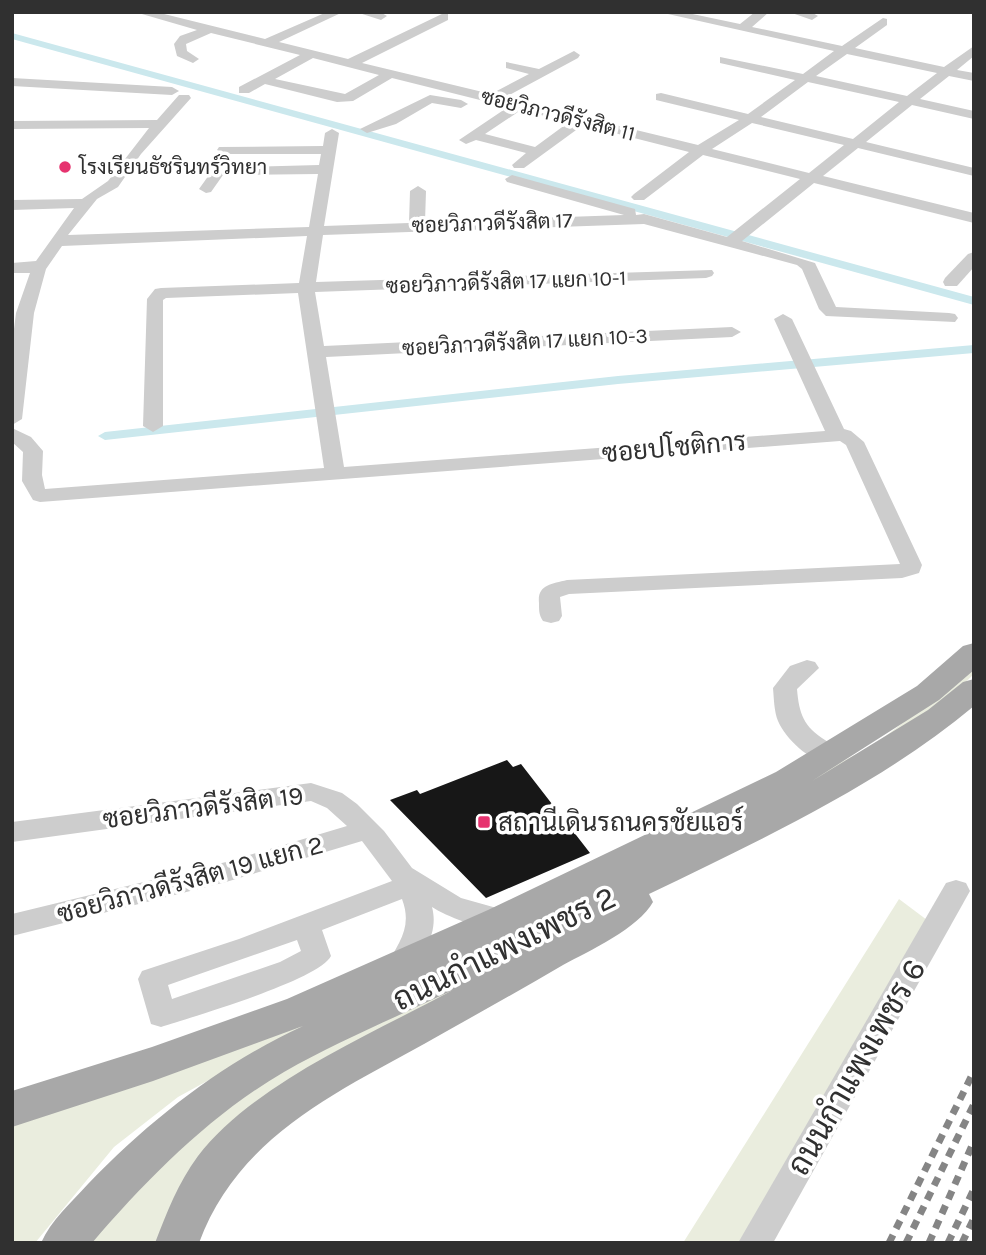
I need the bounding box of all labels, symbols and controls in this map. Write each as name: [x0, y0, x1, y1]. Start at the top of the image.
street label: ซอยวิภาวดีรังสิต 11: [479, 83, 638, 146]
place label: โรงเรียนธัชรินทร์วิทยา: [78, 153, 267, 179]
marker: โรงเรียนธัชรินทร์วิทยา: [57, 159, 73, 175]
street label: ซอยวิภาวดีรังสิต 17: [411, 207, 573, 238]
street label: ซอยวิภาวดีรังสิต 17 แยก 10-1: [385, 265, 627, 298]
street label: ซอยวิภาวดีรังสิต 17 แยก 10-3: [401, 323, 649, 360]
street label: ซอยปโชติการ: [601, 425, 747, 469]
street label: ซอยวิภาวดีรังสิต 19: [101, 779, 305, 835]
place label: สถานีเดินรถนครชัยแอร์: [498, 805, 743, 838]
marker: สถานีเดินรถนครชัยแอร์: [476, 814, 492, 830]
street label: ซอยวิภาวดีรังสิต 19 แยก 2: [53, 828, 327, 930]
street label: ถนนกำแพงเพชร 2: [386, 878, 622, 1018]
street label: ถนนกำแพงเพชร 6: [779, 952, 933, 1182]

